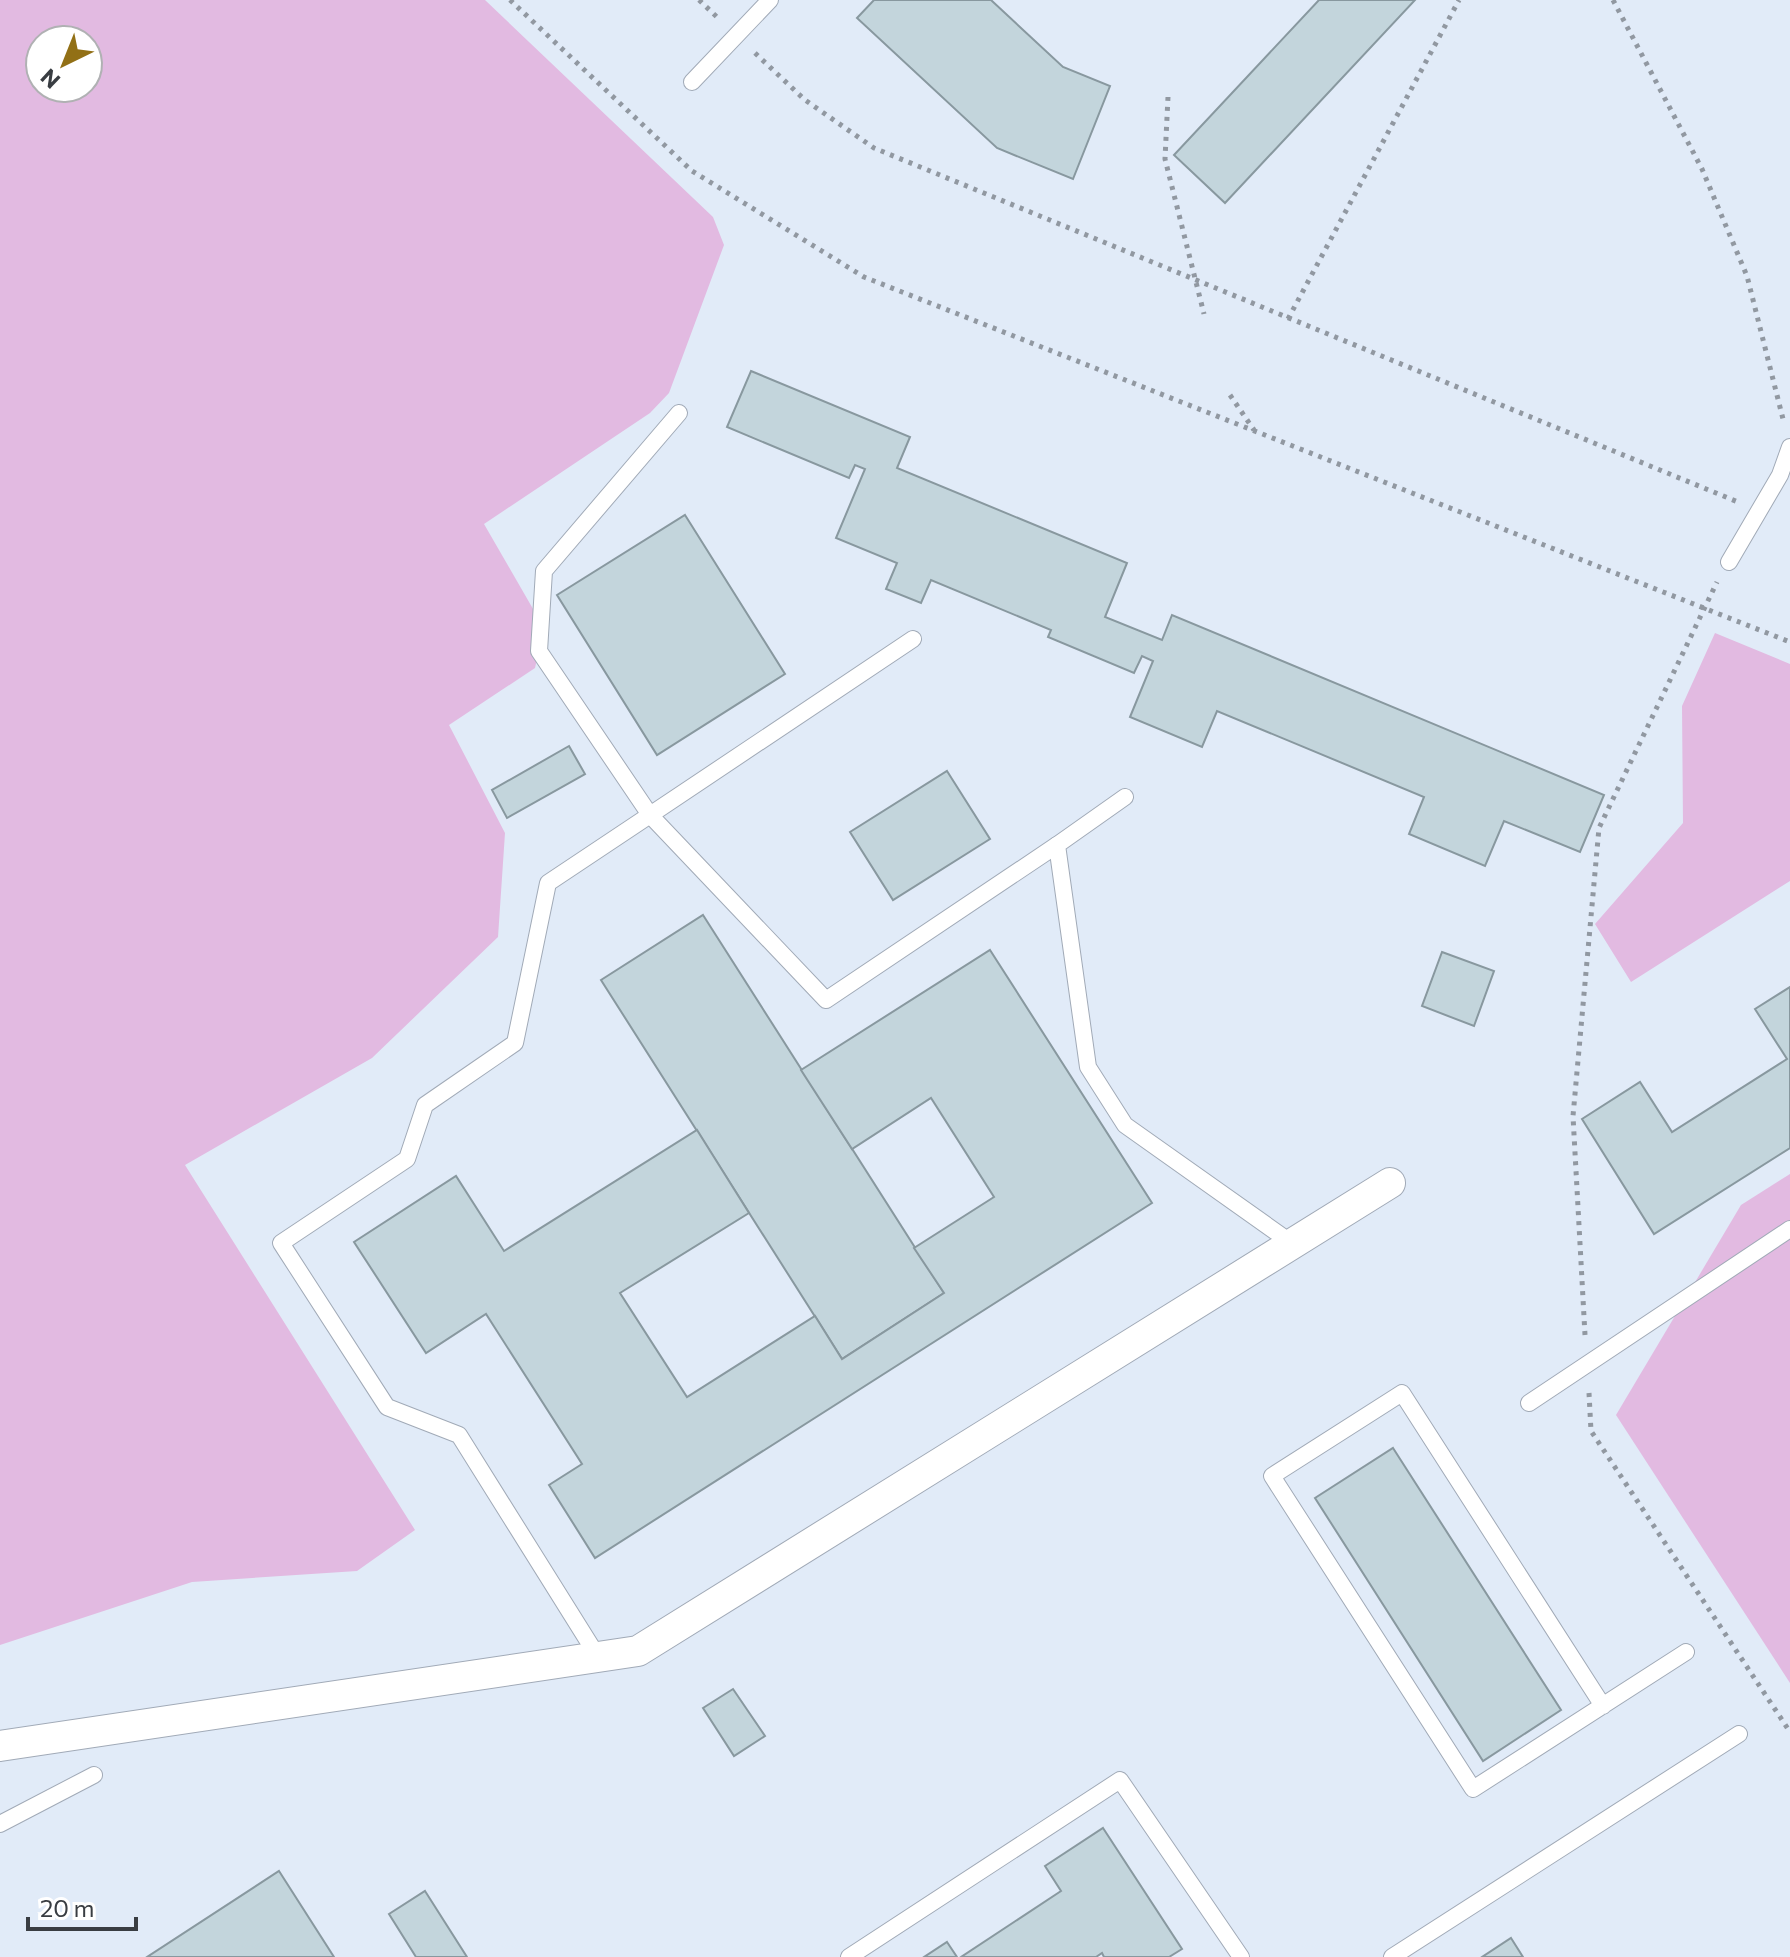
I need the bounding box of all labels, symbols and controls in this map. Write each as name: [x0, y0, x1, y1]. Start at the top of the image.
north arrow: [24, 24, 104, 104]
text: N: [35, 63, 65, 94]
scale bar: [28, 1881, 136, 1931]
text: 20 m: [40, 1893, 94, 1922]

